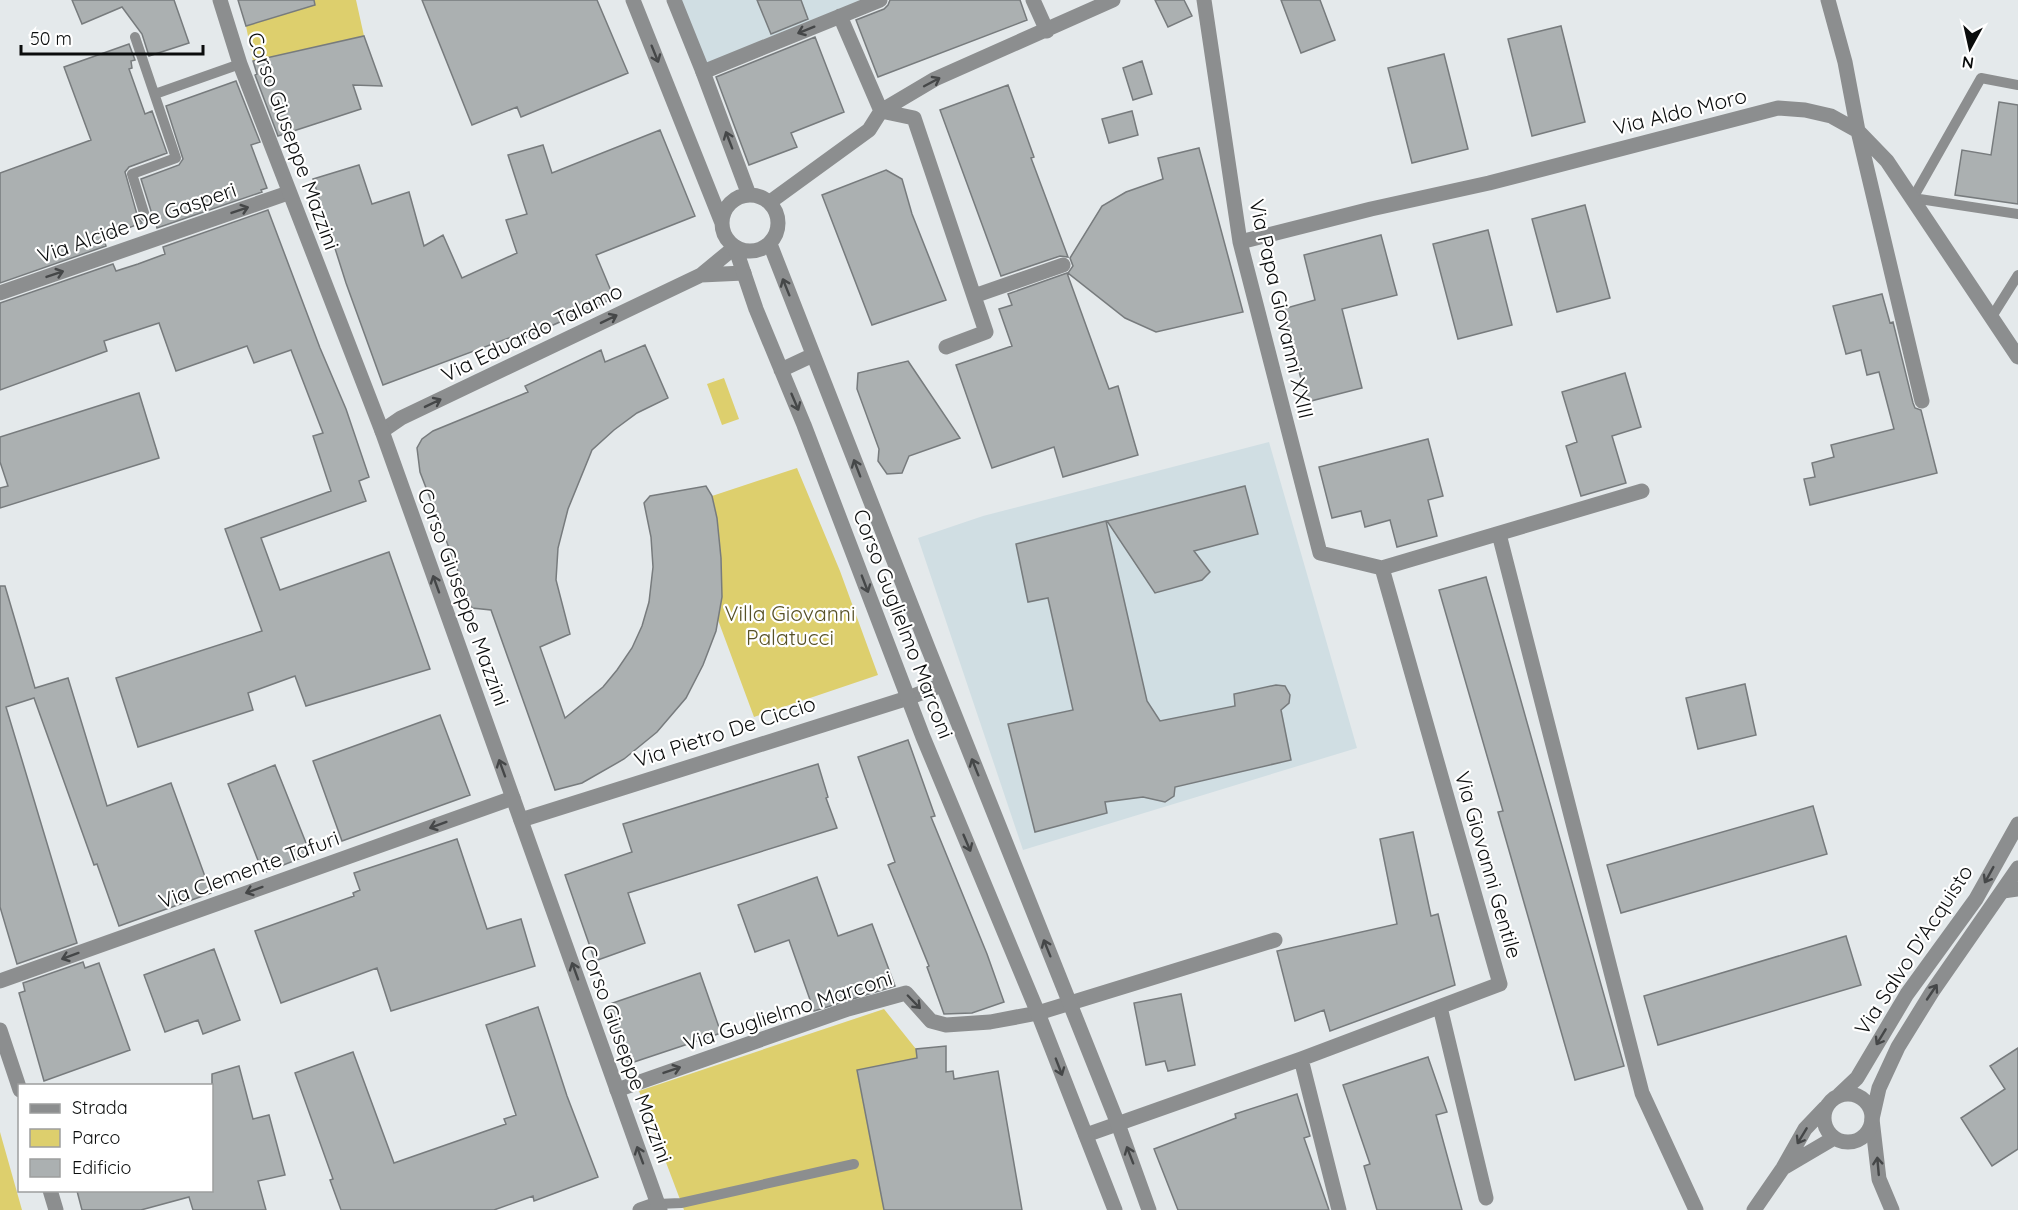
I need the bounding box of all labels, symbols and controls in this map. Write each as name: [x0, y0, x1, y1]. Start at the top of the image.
scale bar: [21, 18, 202, 56]
north arrow: [1940, 18, 2000, 78]
one-way arrow: [797, 25, 816, 36]
text: 50 m: [30, 27, 72, 50]
street label: Corso Giuseppe Mazzini: [242, 28, 345, 253]
one-way arrow: [650, 44, 661, 63]
text: N: [1961, 52, 1975, 74]
one-way arrow: [923, 76, 940, 88]
street label: Via Aldo Moro: [1610, 82, 1749, 140]
one-way arrow: [722, 131, 733, 150]
street label: Via Alcide De Gasperi: [34, 176, 239, 268]
street label: Via Papa Giovanni XXIII: [1244, 197, 1320, 421]
one-way arrow: [230, 203, 249, 214]
one-way arrow: [45, 267, 64, 278]
street label: Via Eduardo Talamo: [437, 277, 626, 387]
one-way arrow: [779, 278, 790, 296]
one-way arrow: [599, 313, 617, 324]
one-way arrow: [790, 392, 801, 411]
one-way arrow: [423, 396, 441, 408]
one-way arrow: [851, 459, 862, 478]
street label: Corso Giuseppe Mazzini: [412, 484, 515, 709]
street label: Corso Guglielmo Marconi: [848, 505, 960, 742]
one-way arrow: [860, 574, 871, 593]
one-way arrow: [430, 575, 441, 594]
park label: Villa Giovanni Palatucci: [725, 600, 855, 650]
street label: Via Pietro De Ciccio: [631, 689, 819, 773]
one-way arrow: [969, 758, 980, 776]
one-way arrow: [495, 759, 506, 778]
street label: Via Giovanni Gentile: [1450, 768, 1528, 961]
one-way arrow: [429, 820, 448, 831]
street label: Via Clemente Tafuri: [155, 824, 343, 914]
one-way arrow: [962, 834, 974, 852]
street label: Via Salvo D'Acquisto: [1848, 860, 1978, 1039]
one-way arrow: [1983, 866, 1995, 883]
one-way arrow: [245, 886, 264, 897]
one-way arrow: [1041, 939, 1052, 957]
street label: Corso Giuseppe Mazzini: [575, 941, 678, 1166]
one-way arrow: [62, 951, 80, 962]
one-way arrow: [568, 962, 579, 981]
street label: Via Guglielmo Marconi: [680, 964, 895, 1056]
one-way arrow: [1926, 983, 1939, 1000]
one-way arrow: [907, 994, 921, 1009]
one-way arrow: [1875, 1028, 1887, 1045]
one-way arrow: [1054, 1057, 1065, 1076]
one-way arrow: [662, 1064, 681, 1075]
legend: [18, 1084, 213, 1192]
text: Strada: [72, 1096, 128, 1119]
text: Parco: [72, 1126, 120, 1149]
one-way arrow: [1795, 1127, 1807, 1144]
one-way arrow: [634, 1146, 645, 1165]
one-way arrow: [1123, 1146, 1134, 1165]
text: Edificio: [72, 1156, 131, 1179]
one-way arrow: [1872, 1157, 1883, 1176]

